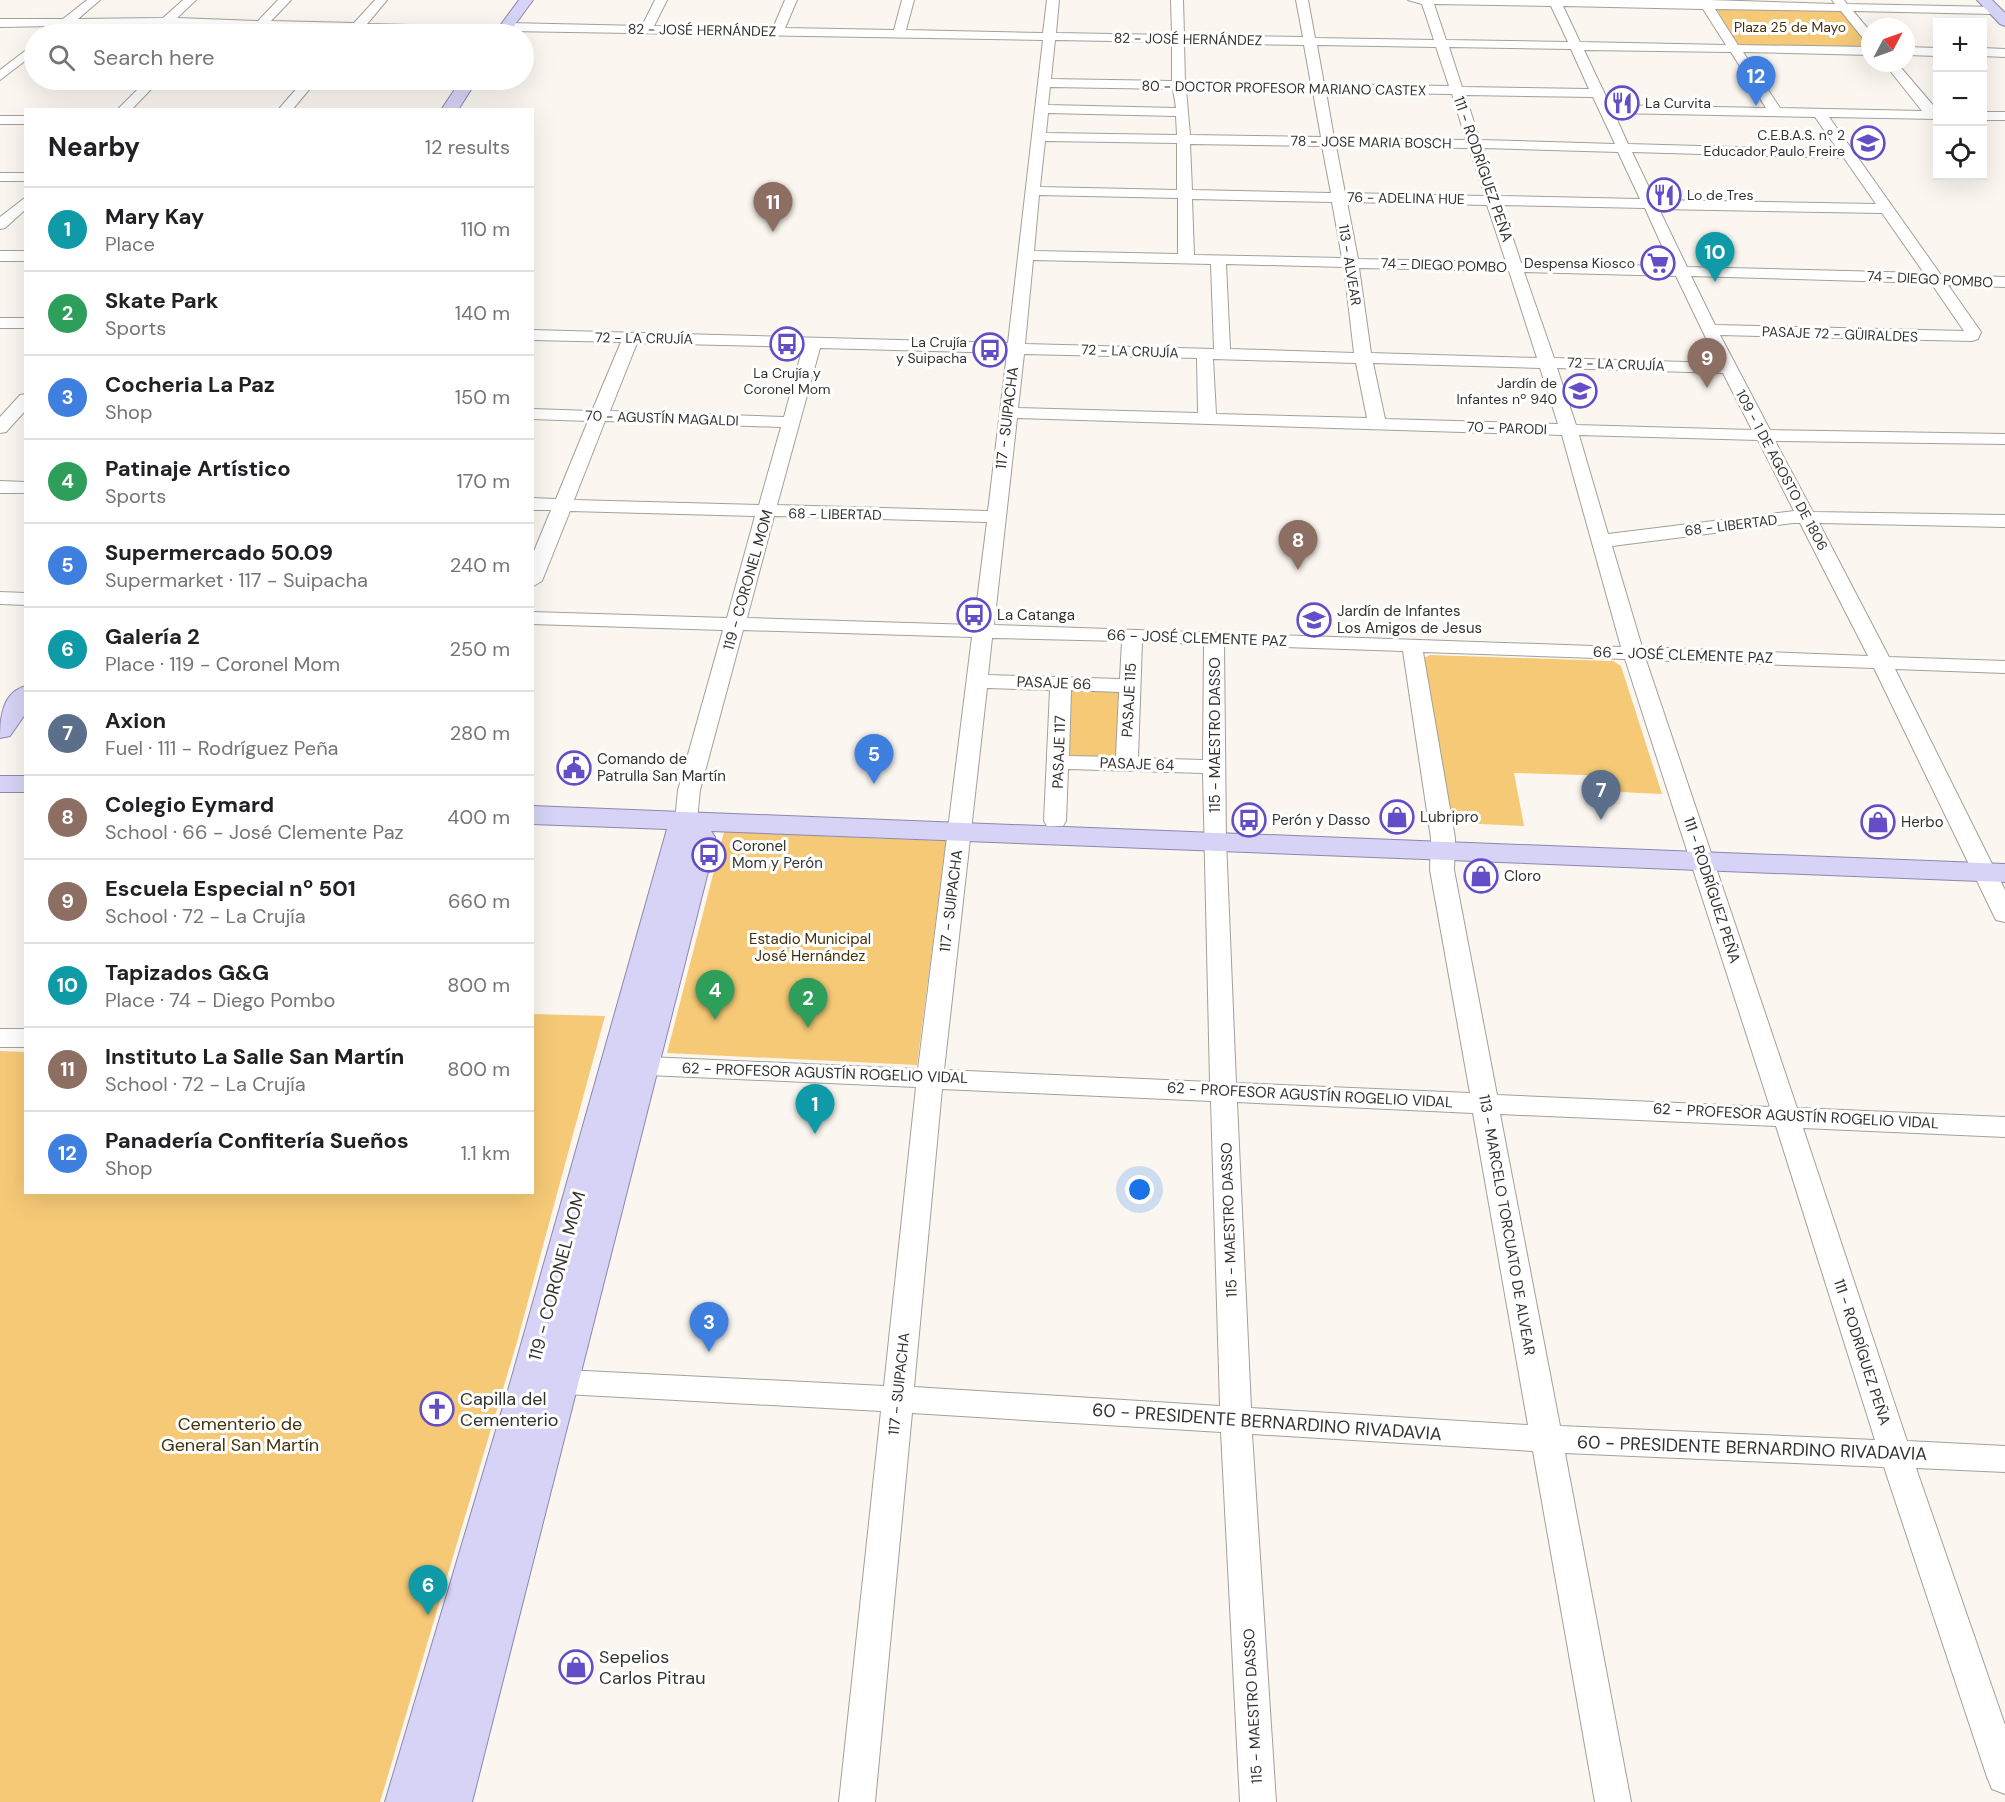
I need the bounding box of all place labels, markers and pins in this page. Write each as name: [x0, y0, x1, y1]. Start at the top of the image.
pin: 12: [1736, 57, 1776, 106]
restaurant icon: La Curvita: [1604, 85, 1640, 121]
place label: La Curvita: [1645, 94, 1711, 112]
school or university icon: C.E.B.A.S. nº 2 Educador Paulo Freire: [1850, 125, 1886, 161]
place label: C.E.B.A.S. nº 2 Educador Paulo Freire: [1704, 126, 1845, 160]
restaurant icon: Lo de Tres: [1646, 177, 1682, 213]
pin: 11: [754, 182, 792, 232]
place label: Lo de Tres: [1687, 186, 1754, 204]
pin: 10: [1696, 232, 1734, 282]
supermarket icon: Despensa Kiosco: [1640, 245, 1676, 281]
place label: Despensa Kiosco: [1524, 254, 1635, 272]
bus stop icon: La Crujía y Coronel Mom: [769, 326, 805, 362]
bus stop icon: La Crujía y Suipacha: [972, 332, 1008, 368]
place label: La Crujía y Suipacha: [896, 333, 967, 367]
pin: 9: [1688, 338, 1726, 388]
place label: La Crujía y Coronel Mom: [744, 364, 830, 398]
school or university icon: Jardín de Infantes nº 940: [1562, 373, 1598, 409]
place label: Jardín de Infantes nº 940: [1457, 374, 1557, 408]
pin: 8: [1278, 520, 1318, 570]
bus stop icon: La Catanga: [956, 597, 992, 633]
place label: Jardín de Infantes Los Amigos de Jesus: [1337, 601, 1482, 638]
school or university icon: Jardín de Infantes Los Amigos de Jesus: [1296, 602, 1332, 638]
place label: La Catanga: [997, 605, 1075, 625]
pin: 5: [854, 734, 894, 784]
place label: Comando de Patrulla San Martín: [597, 749, 726, 786]
public building icon: Comando de Patrulla San Martín: [556, 750, 592, 786]
pin: 7: [1582, 770, 1620, 820]
shop icon: Lubripro: [1379, 799, 1415, 835]
bus stop icon: Perón y Dasso: [1231, 802, 1267, 838]
shop icon: Herbo: [1860, 804, 1896, 840]
place label: Lubripro: [1420, 807, 1479, 827]
place label: Perón y Dasso: [1272, 810, 1370, 830]
place label: Herbo: [1901, 812, 1944, 832]
place label: Coronel Mom y Perón: [732, 836, 823, 873]
bus stop icon: Coronel Mom y Perón: [691, 837, 727, 873]
shop icon: Cloro: [1463, 858, 1499, 894]
place label: Cloro: [1504, 866, 1541, 886]
pin: 4: [696, 970, 734, 1020]
pin: 2: [788, 978, 828, 1028]
pin: 1: [796, 1084, 834, 1134]
pin: 3: [690, 1302, 728, 1352]
place label: Capilla del Cementerio: [460, 1387, 558, 1432]
church icon: Capilla del Cementerio: [419, 1391, 455, 1427]
pin: 6: [408, 1566, 448, 1615]
place label: Sepelios Carlos Pitrau: [599, 1645, 705, 1690]
shop icon: Sepelios Carlos Pitrau: [558, 1649, 594, 1685]

